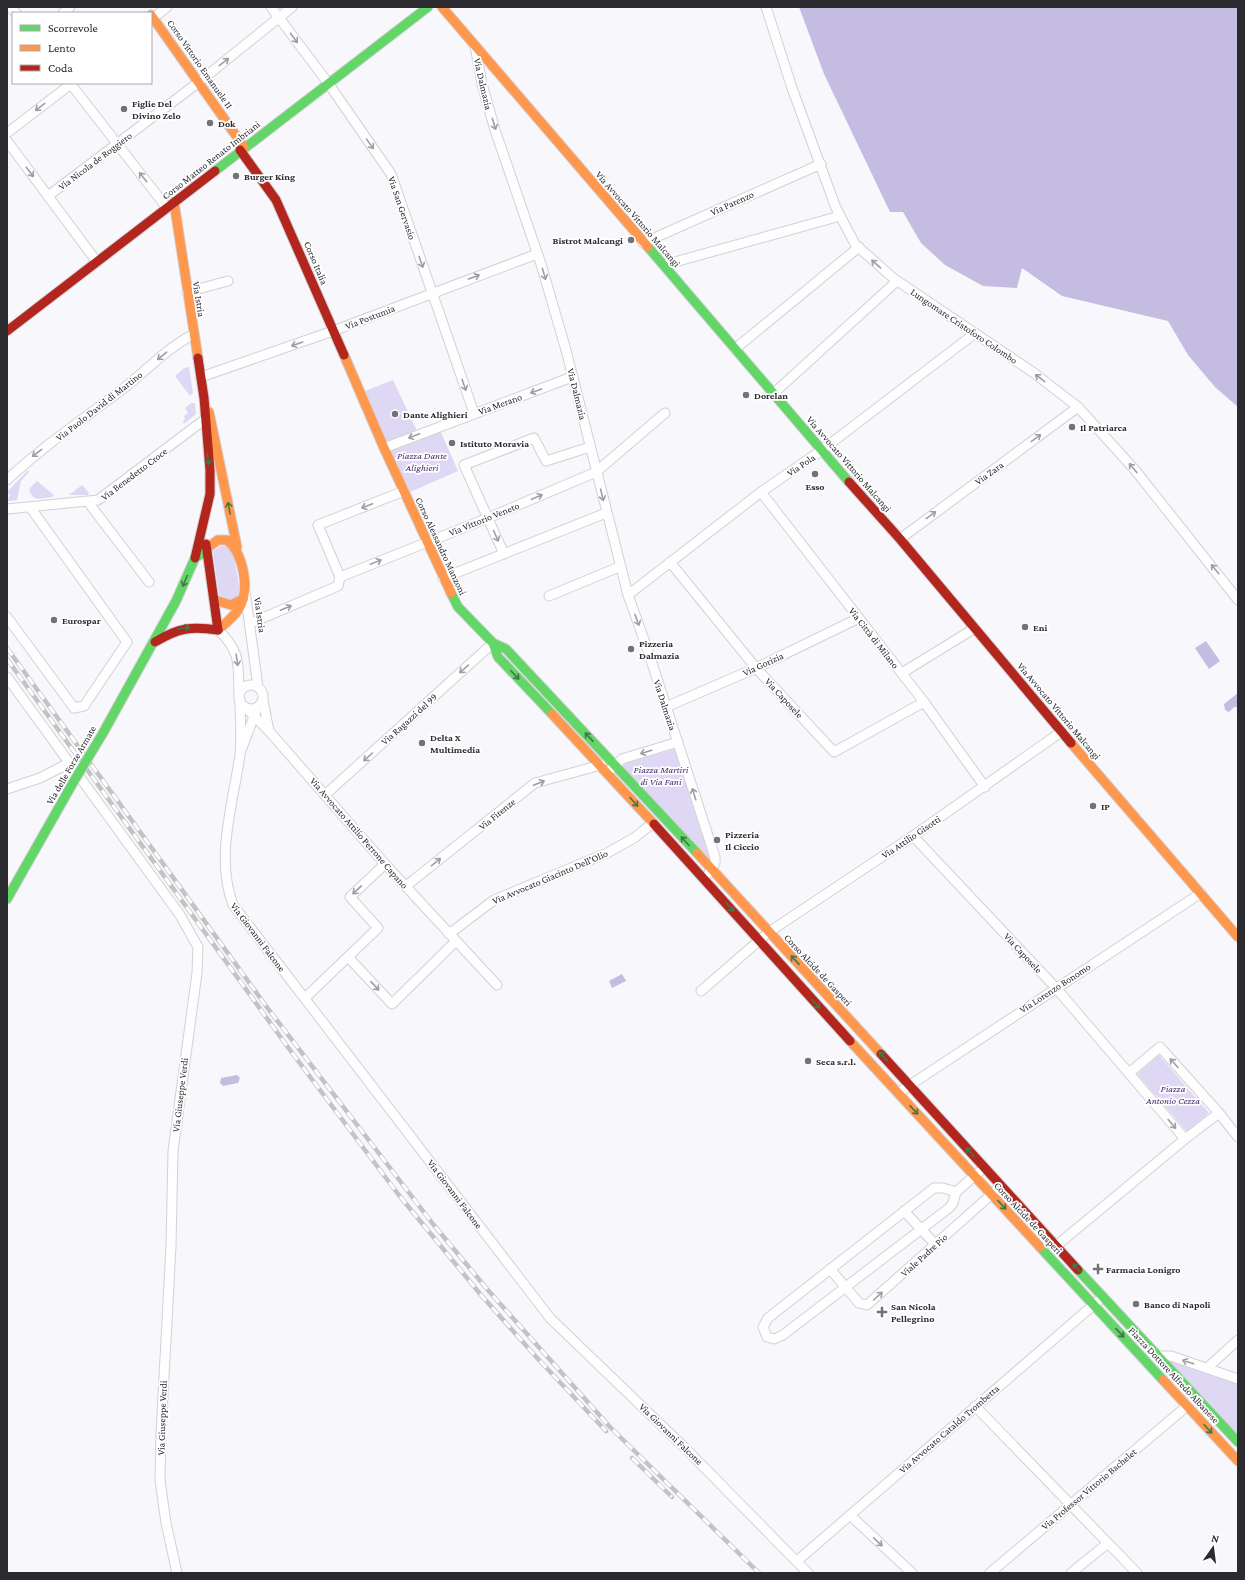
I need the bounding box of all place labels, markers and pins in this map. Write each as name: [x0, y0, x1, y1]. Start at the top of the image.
place label: Figlie Del Divino Zelo: [132, 98, 181, 121]
marker: Figlie Del Divino Zelo: [119, 104, 129, 114]
marker: Dok: [205, 118, 215, 128]
place label: Dok: [218, 118, 236, 129]
marker: Burger King: [231, 171, 241, 181]
place label: Burger King: [244, 171, 295, 182]
place label: Bistrot Malcangi: [553, 235, 623, 246]
marker: Bistrot Malcangi: [626, 235, 636, 245]
marker: Dorelan: [741, 390, 751, 400]
place label: Dorelan: [754, 390, 788, 401]
marker: Dante Alighieri: [390, 409, 400, 419]
place label: Dante Alighieri: [403, 409, 468, 420]
marker: Il Patriarca: [1067, 422, 1077, 432]
place label: Il Patriarca: [1080, 422, 1127, 433]
marker: Istituto Moravia: [447, 438, 457, 448]
place label: Istituto Moravia: [460, 438, 529, 449]
marker: Esso: [810, 469, 820, 479]
place label: Esso: [805, 481, 825, 492]
marker: Eurospar: [49, 615, 59, 625]
place label: Eurospar: [62, 615, 101, 626]
marker: Eni: [1020, 622, 1030, 632]
place label: Eni: [1033, 622, 1047, 633]
place label: Pizzeria Dalmazia: [639, 638, 680, 661]
marker: Pizzeria Dalmazia: [626, 644, 636, 654]
place label: Delta X Multimedia: [430, 732, 480, 755]
marker: Delta X Multimedia: [417, 738, 427, 748]
marker: IP: [1088, 801, 1098, 811]
place label: IP: [1101, 801, 1110, 812]
place label: Pizzeria Il Ciccio: [725, 829, 759, 852]
marker: Pizzeria Il Ciccio: [712, 835, 722, 845]
marker: Seca s.r.l.: [803, 1056, 813, 1066]
place label: Seca s.r.l.: [816, 1056, 856, 1067]
marker: Farmacia Lonigro: [1093, 1264, 1103, 1274]
place label: Farmacia Lonigro: [1106, 1264, 1181, 1275]
marker: Banco di Napoli: [1131, 1299, 1141, 1309]
place label: Banco di Napoli: [1144, 1299, 1211, 1310]
place label: San Nicola Pellegrino: [891, 1301, 936, 1324]
marker: San Nicola Pellegrino: [876, 1306, 888, 1318]

